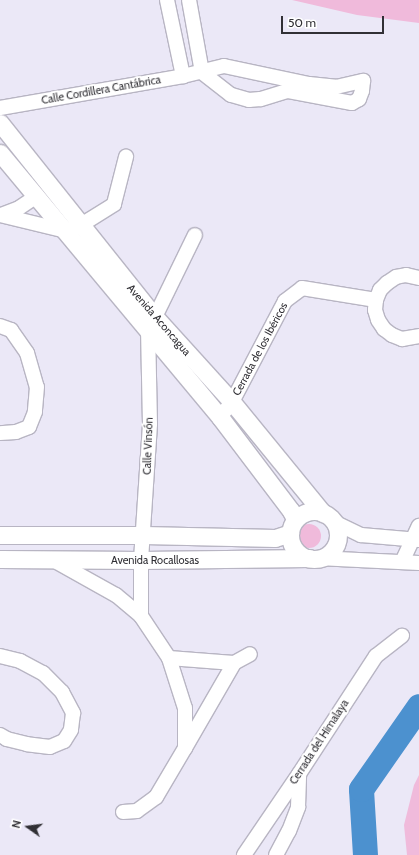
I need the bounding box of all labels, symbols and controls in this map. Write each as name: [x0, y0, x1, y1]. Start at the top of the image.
scale bar: [283, 8, 386, 34]
text: 50 m: [288, 15, 316, 30]
street label: Calle Cordillera Cantábrica: [40, 73, 162, 107]
street label: Avenida Aconcagua: [124, 282, 194, 358]
street label: Cerrada de los Ibéricos: [230, 300, 290, 398]
street label: Calle Vinsón: [140, 417, 156, 475]
street label: Avenida Rocallosas: [111, 553, 199, 567]
street label: Cerrada del Himalaya: [287, 697, 351, 787]
north arrow: [8, 807, 48, 847]
text: N: [9, 819, 24, 830]

